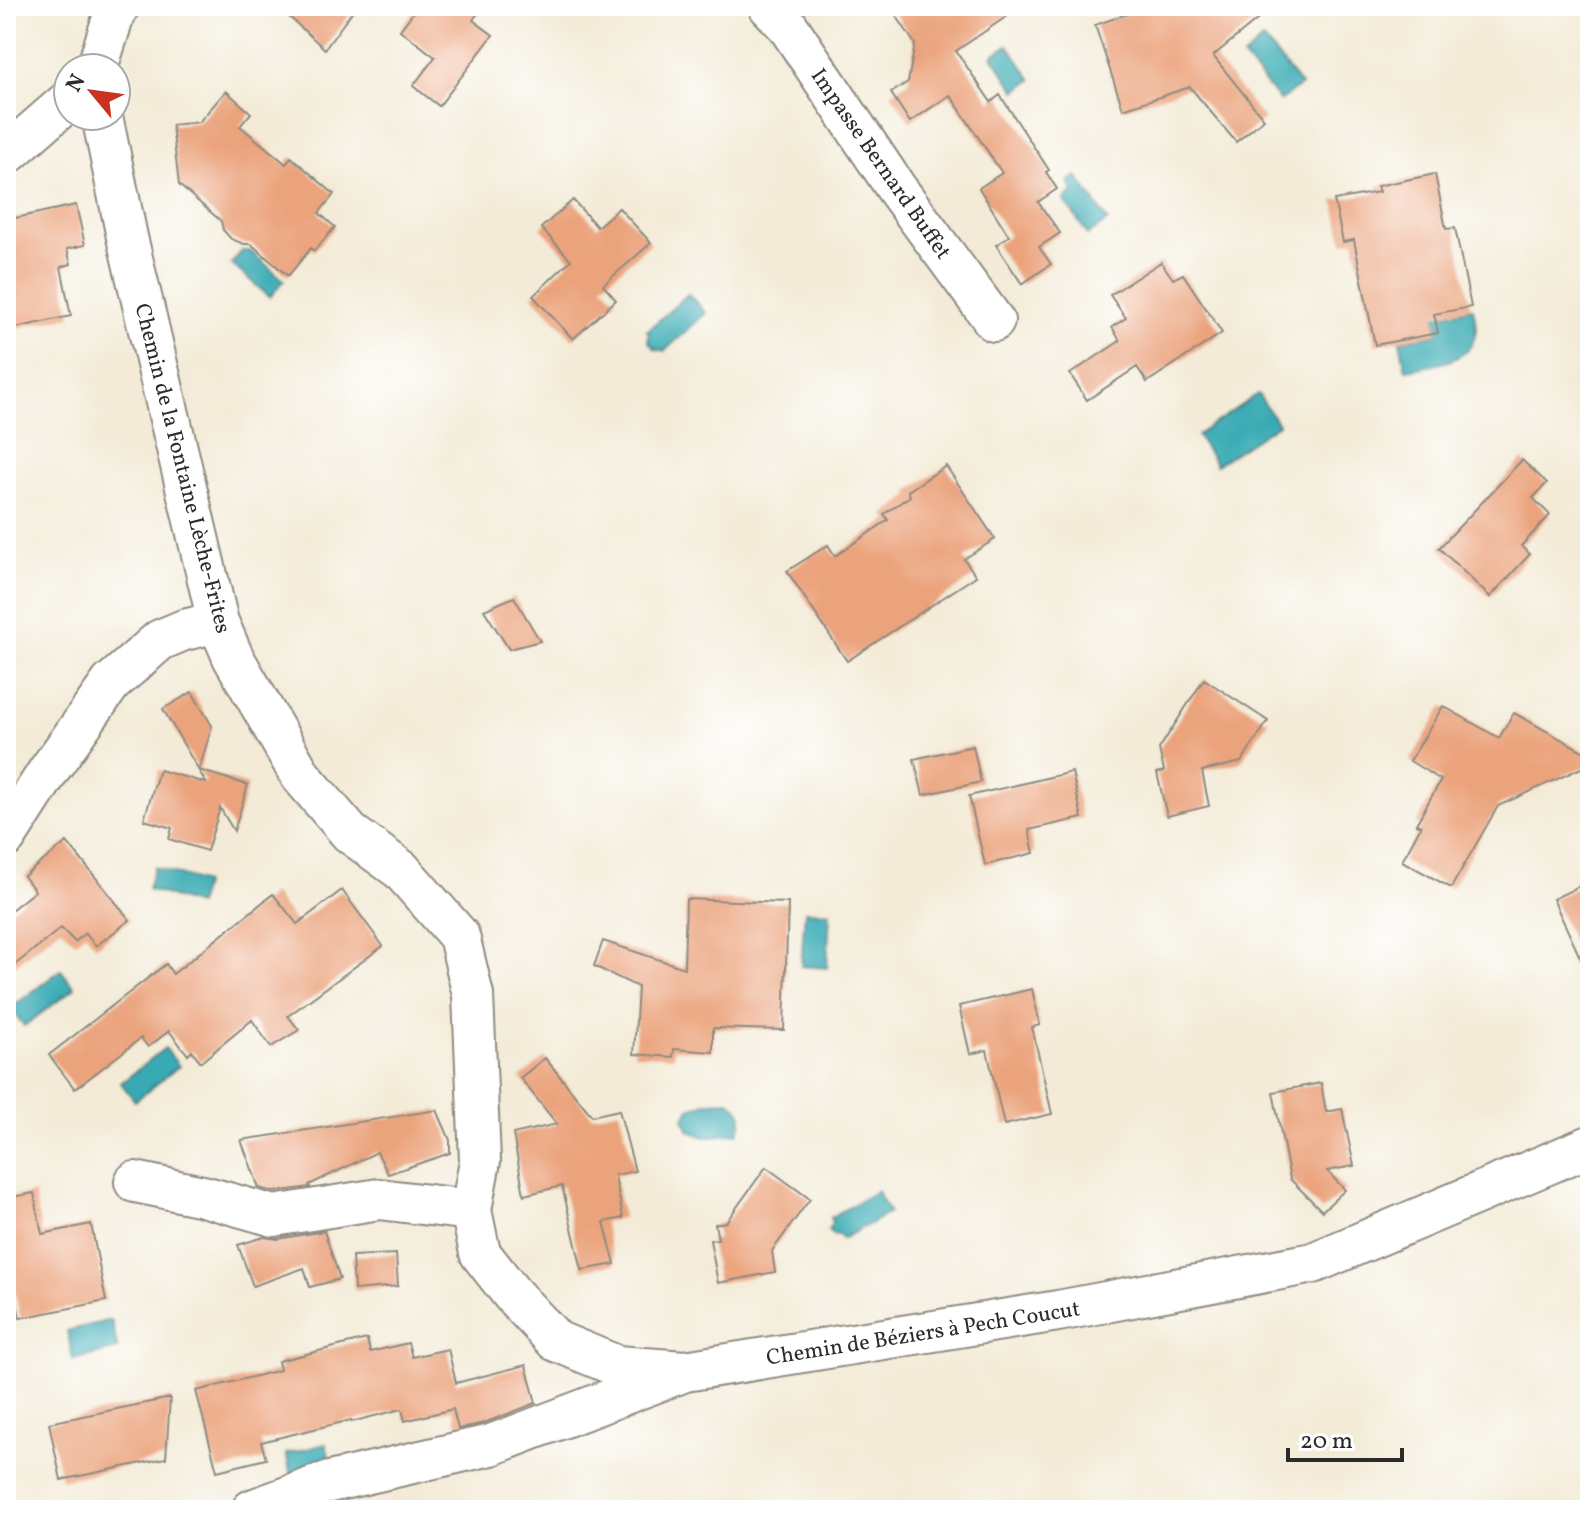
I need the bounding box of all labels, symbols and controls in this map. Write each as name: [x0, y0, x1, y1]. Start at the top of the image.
north arrow: [52, 52, 132, 132]
street label: Impasse Bernard Buffet: [802, 63, 958, 266]
text: N: [59, 69, 94, 98]
street label: Chemin de la Fontaine Lèche-Frites: [126, 300, 238, 637]
street label: Chemin de Béziers à Pech Coucut: [764, 1294, 1083, 1375]
scale bar: [1288, 1412, 1402, 1462]
text: 20 m: [1300, 1425, 1353, 1459]

